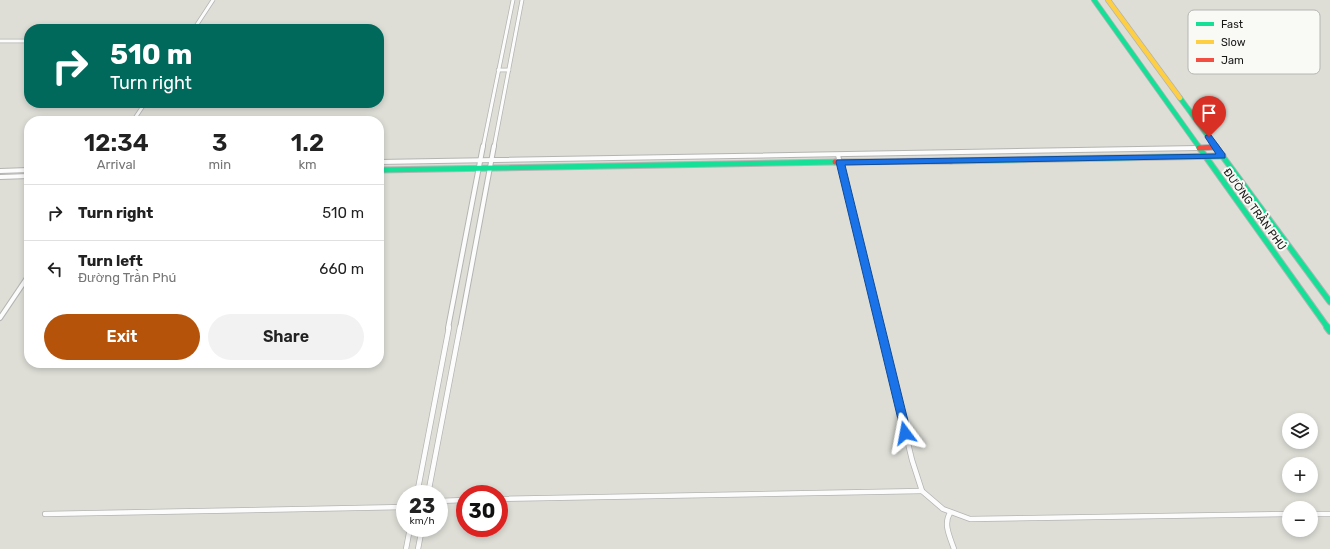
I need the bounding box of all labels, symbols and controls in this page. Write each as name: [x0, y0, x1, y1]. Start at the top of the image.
legend: [1188, 10, 1320, 74]
text: Fast: [1221, 18, 1244, 31]
text: Slow: [1221, 36, 1246, 49]
text: 510 m: [110, 38, 192, 71]
icon: right: [44, 40, 96, 92]
text: Jam: [1221, 54, 1244, 67]
text: Turn right: [110, 72, 192, 94]
pin: [1192, 96, 1226, 137]
icon: arrive: [1198, 102, 1220, 124]
text: 12:34: [84, 129, 149, 157]
text: 3: [212, 129, 228, 157]
text: 1.2: [291, 129, 324, 157]
text: Arrival: [97, 157, 136, 172]
text: min: [209, 157, 231, 172]
text: km: [298, 157, 317, 172]
street label: ĐƯỜNG TRẦN PHÚ: [1221, 165, 1290, 253]
icon: right: [44, 202, 66, 224]
text: Turn right: [78, 204, 153, 222]
text: 510 m: [322, 204, 364, 222]
text: Turn left: [78, 252, 143, 270]
icon: left: [44, 258, 66, 280]
text: 660 m: [319, 260, 364, 278]
text: Đường Trần Phú: [78, 270, 176, 285]
button: Exit: [44, 314, 200, 360]
button: Share: [208, 314, 364, 360]
position arrow: [884, 412, 926, 454]
map controls: [1282, 413, 1318, 537]
button: layers: [1282, 413, 1318, 449]
button: +: [1282, 457, 1318, 493]
speed limit sign: 30: [456, 485, 508, 537]
text: 23: [409, 494, 435, 518]
button: −: [1282, 501, 1318, 537]
text: km/h: [410, 515, 434, 527]

